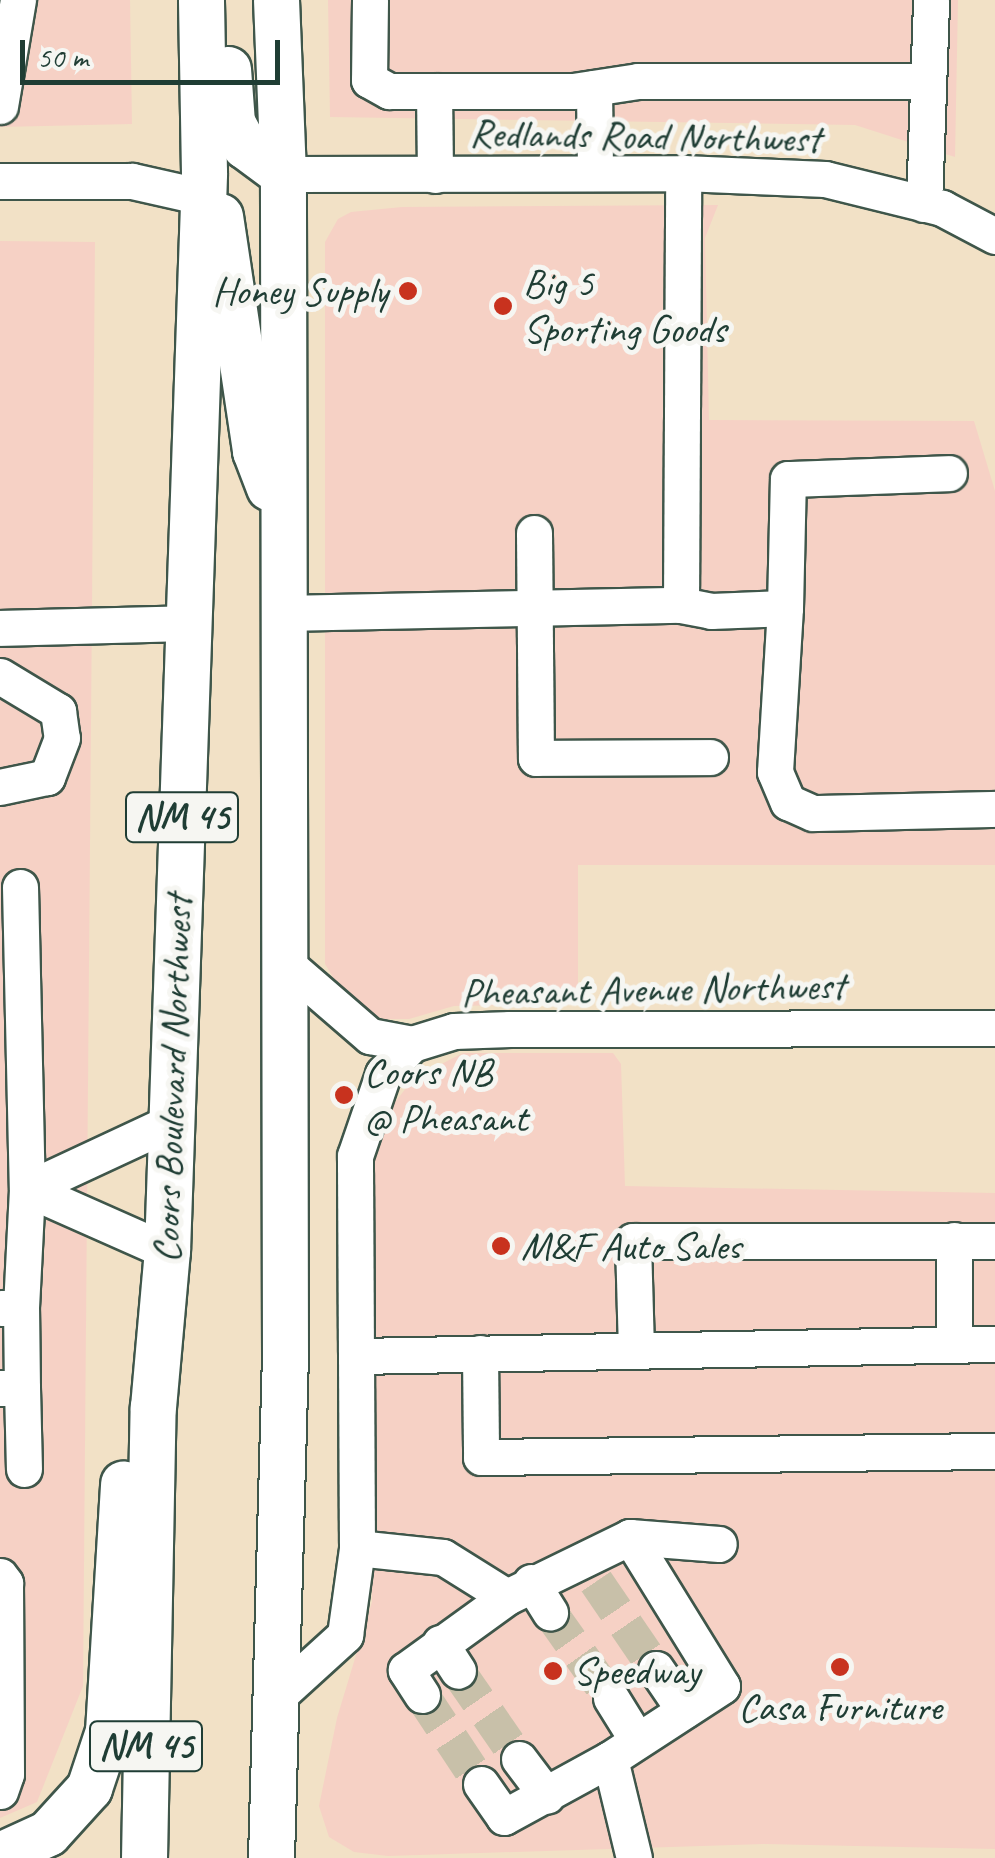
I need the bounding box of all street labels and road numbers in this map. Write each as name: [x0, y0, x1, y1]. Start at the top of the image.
street label: Redlands Road Northwest: [469, 109, 821, 163]
road number: NM 45: [124, 784, 240, 850]
street label: Coors Boulevard Northwest: [142, 894, 202, 1264]
street label: Pheasant Avenue Northwest: [461, 962, 845, 1016]
road number: NM 45: [88, 1713, 204, 1779]

